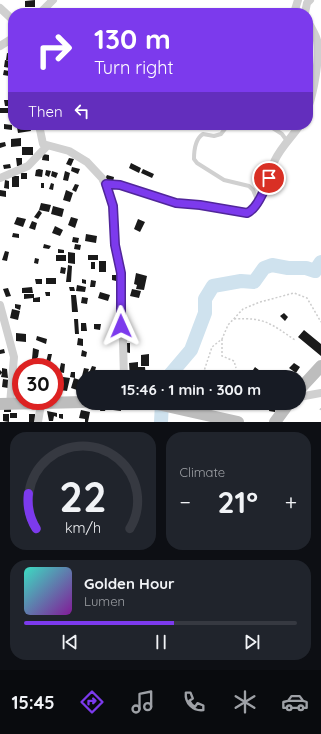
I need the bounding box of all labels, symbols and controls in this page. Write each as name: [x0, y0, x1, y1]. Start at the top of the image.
text: 130 m: [94, 21, 171, 56]
icon: right: [28, 24, 80, 76]
text: Turn right: [94, 56, 174, 79]
icon: left: [71, 100, 93, 122]
text: Then: [28, 102, 63, 121]
pin: [252, 161, 286, 195]
icon: arrive: [258, 167, 280, 189]
position arrow: [100, 305, 142, 347]
speed limit sign: 30: [12, 358, 64, 410]
text: 15:46 · 1 min · 300 m: [121, 380, 261, 399]
text: Climate: [180, 464, 225, 480]
text: 22: [59, 470, 106, 522]
text: 21°: [218, 483, 258, 521]
text: −: [180, 488, 191, 516]
text: +: [285, 488, 297, 516]
text: km/h: [65, 519, 101, 537]
text: Golden Hour: [84, 574, 175, 593]
text: Lumen: [84, 593, 125, 609]
icon: previous: [59, 631, 81, 653]
icon: pause: [150, 631, 172, 653]
icon: next: [241, 631, 263, 653]
icon: directions: [78, 688, 106, 716]
icon: music: [129, 688, 157, 716]
icon: phone: [180, 688, 208, 716]
icon: climate: [231, 688, 259, 716]
icon: car: [281, 688, 309, 716]
text: 15:45: [11, 691, 55, 714]

